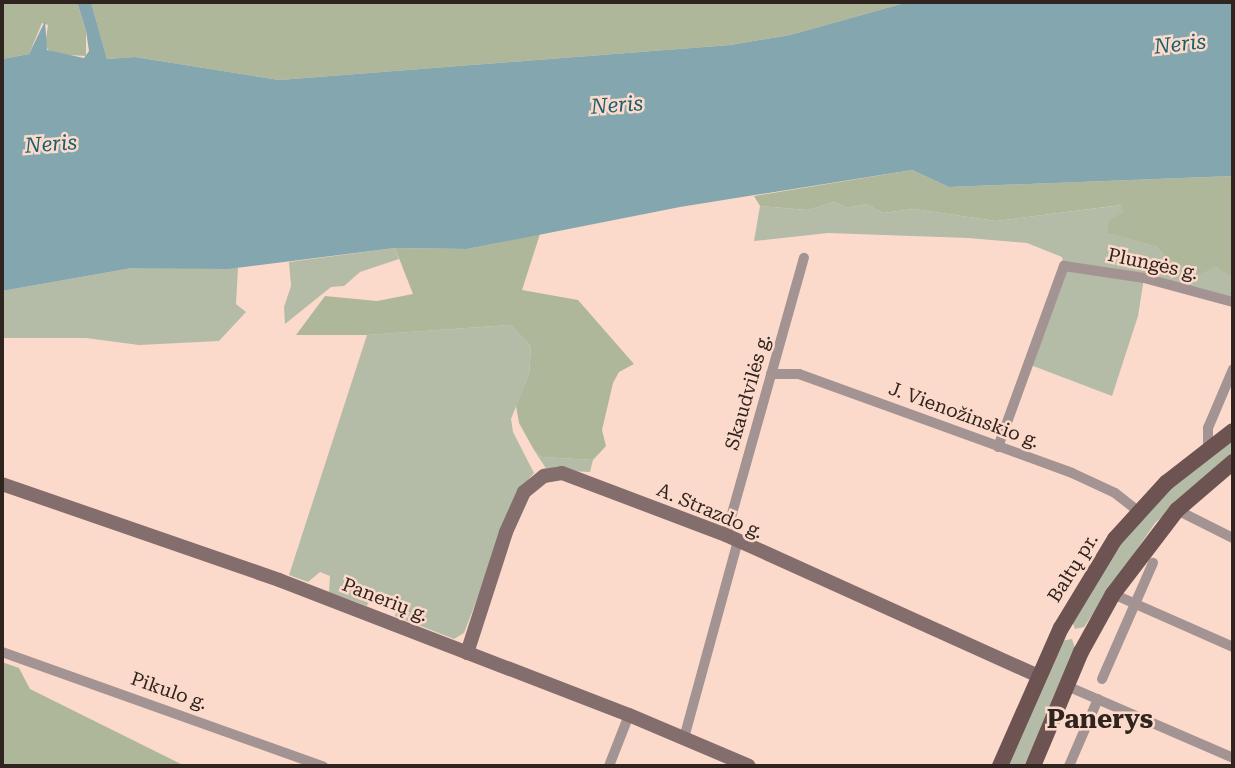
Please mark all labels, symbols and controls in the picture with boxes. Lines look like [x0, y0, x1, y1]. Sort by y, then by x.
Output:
water label: Neris [1153, 29, 1207, 59]
water label: Neris [590, 91, 644, 119]
water label: Neris [24, 130, 78, 158]
street label: Plungės g. [1106, 243, 1200, 285]
street label: Skaudvilės g. [721, 331, 775, 453]
street label: J. Vienožinskio g. [886, 377, 1042, 453]
street label: A. Strazdo g. [654, 478, 766, 544]
street label: Baltų pr. [1043, 529, 1103, 607]
street label: Panerių g. [339, 573, 431, 627]
street label: Pikulo g. [128, 667, 210, 715]
district label: Panerys [1047, 704, 1153, 736]

